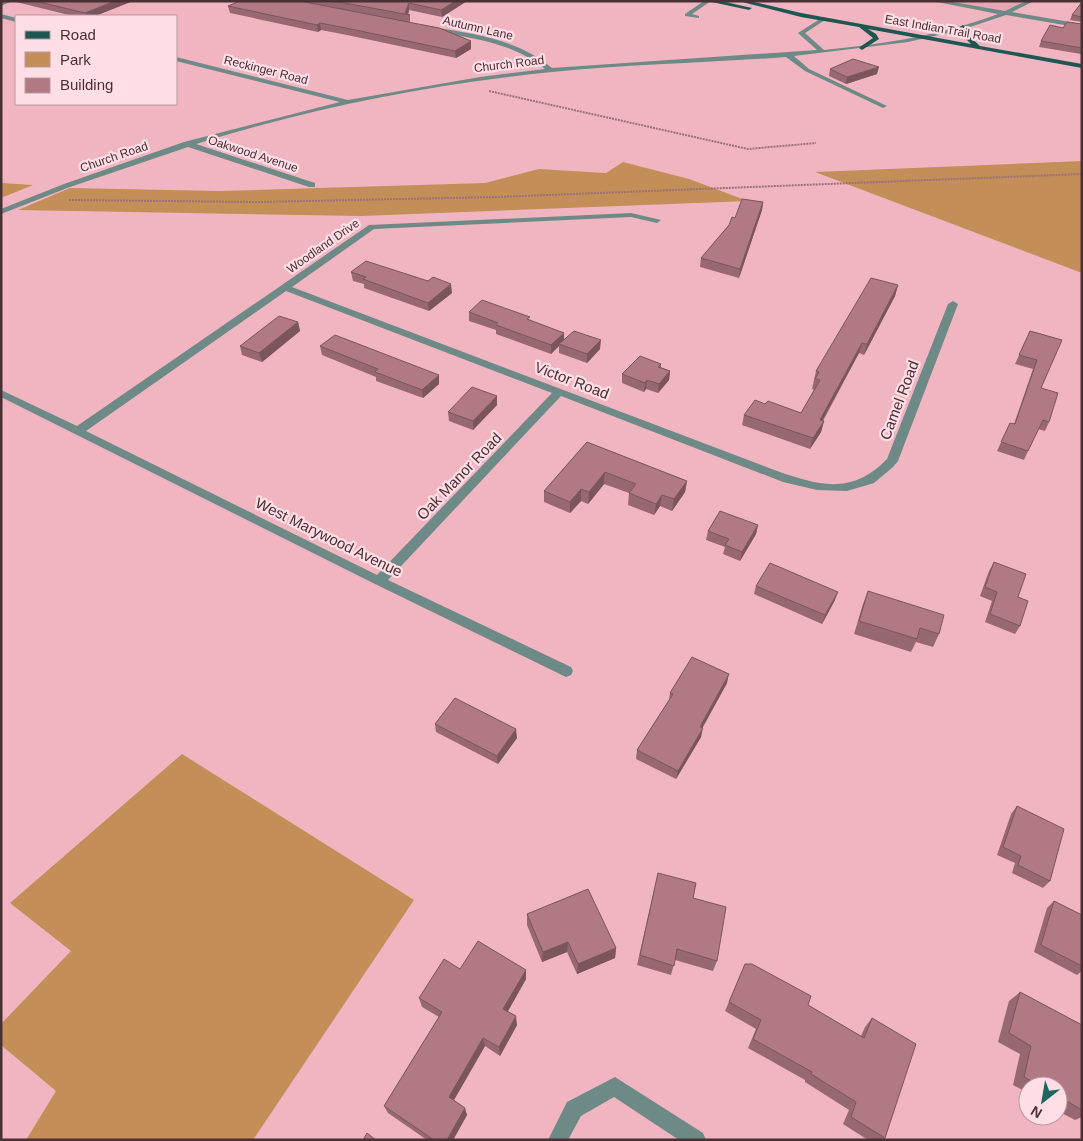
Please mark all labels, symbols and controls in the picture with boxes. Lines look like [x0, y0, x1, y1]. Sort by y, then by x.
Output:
street label: East Indian Trail Road [884, 12, 1002, 46]
street label: Autumn Lane [442, 13, 515, 43]
legend [15, 15, 178, 105]
text: Road [60, 26, 96, 43]
text: Park [60, 51, 91, 68]
street label: Reckinger Road [223, 53, 309, 87]
street label: Church Road [473, 53, 545, 75]
text: Building [60, 76, 113, 93]
street label: Oakwood Avenue [206, 133, 300, 175]
street label: Church Road [78, 139, 150, 175]
street label: Woodland Drive [284, 216, 362, 276]
street label: Victor Road [532, 358, 612, 402]
street label: Camel Road [876, 358, 922, 442]
street label: Oak Manor Road [413, 429, 505, 523]
street label: West Marywood Avenue [253, 494, 405, 580]
north arrow [1018, 1076, 1068, 1126]
text: N [1028, 1103, 1045, 1122]

